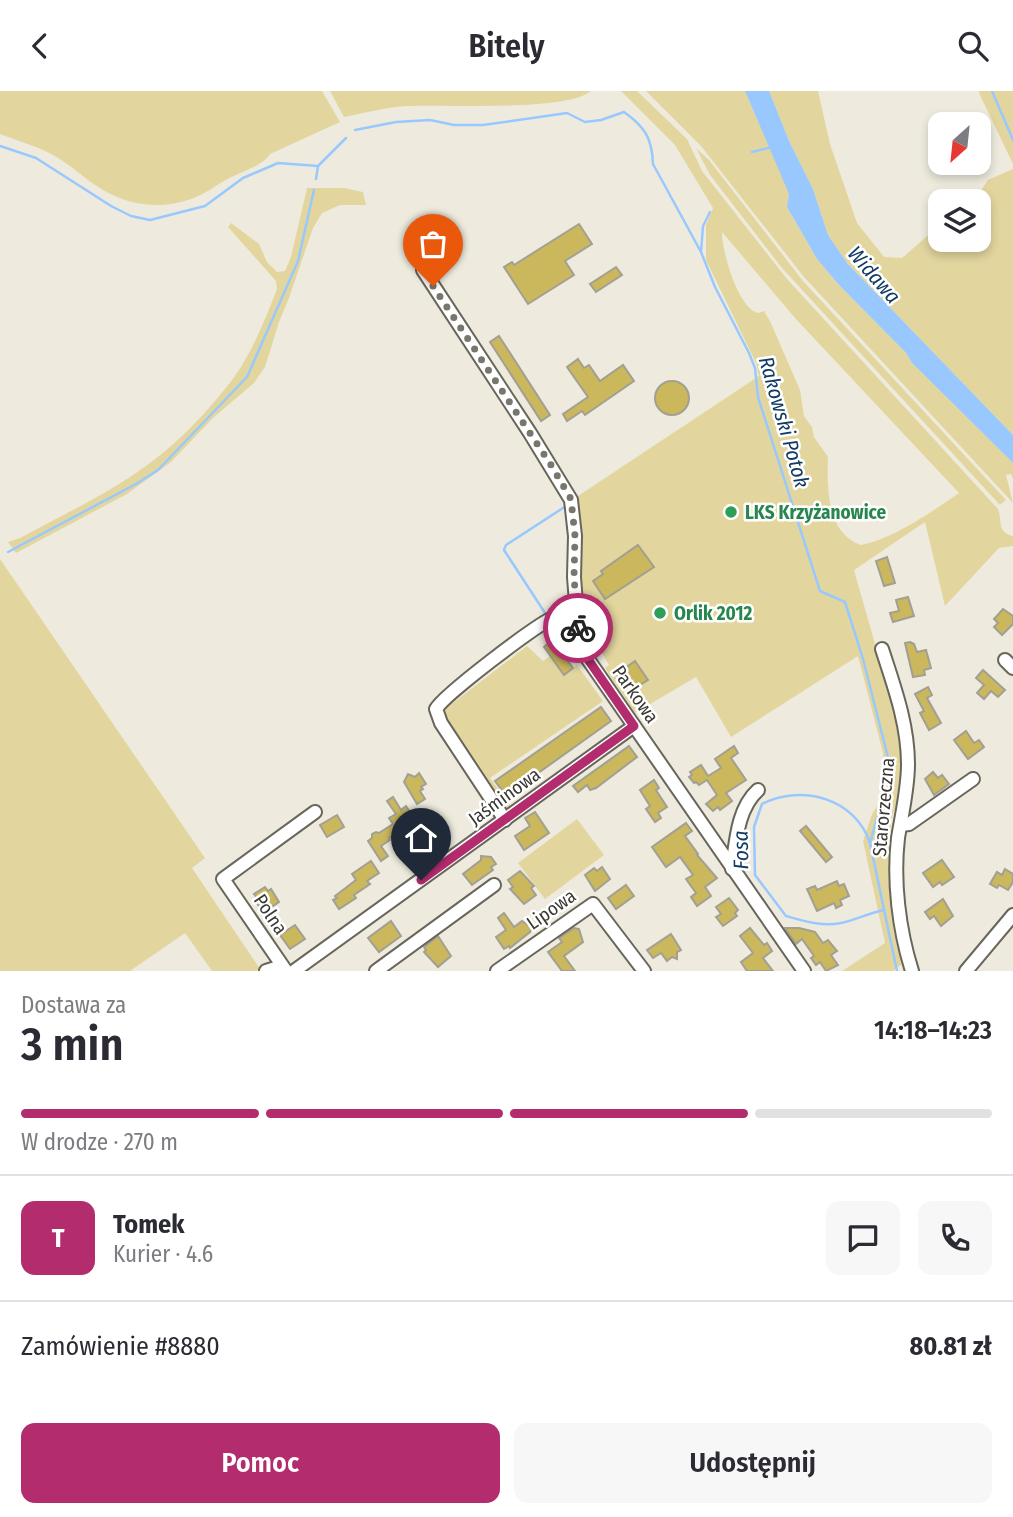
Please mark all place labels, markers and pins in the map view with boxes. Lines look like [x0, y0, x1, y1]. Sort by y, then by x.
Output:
pin [403, 214, 463, 286]
place label: LKS Krzyżanowice [745, 501, 886, 524]
marker: LKS Krzyżanowice [723, 504, 739, 520]
place label: Orlik 2012 [674, 602, 752, 625]
marker: Orlik 2012 [652, 605, 668, 621]
pin [391, 808, 451, 880]

